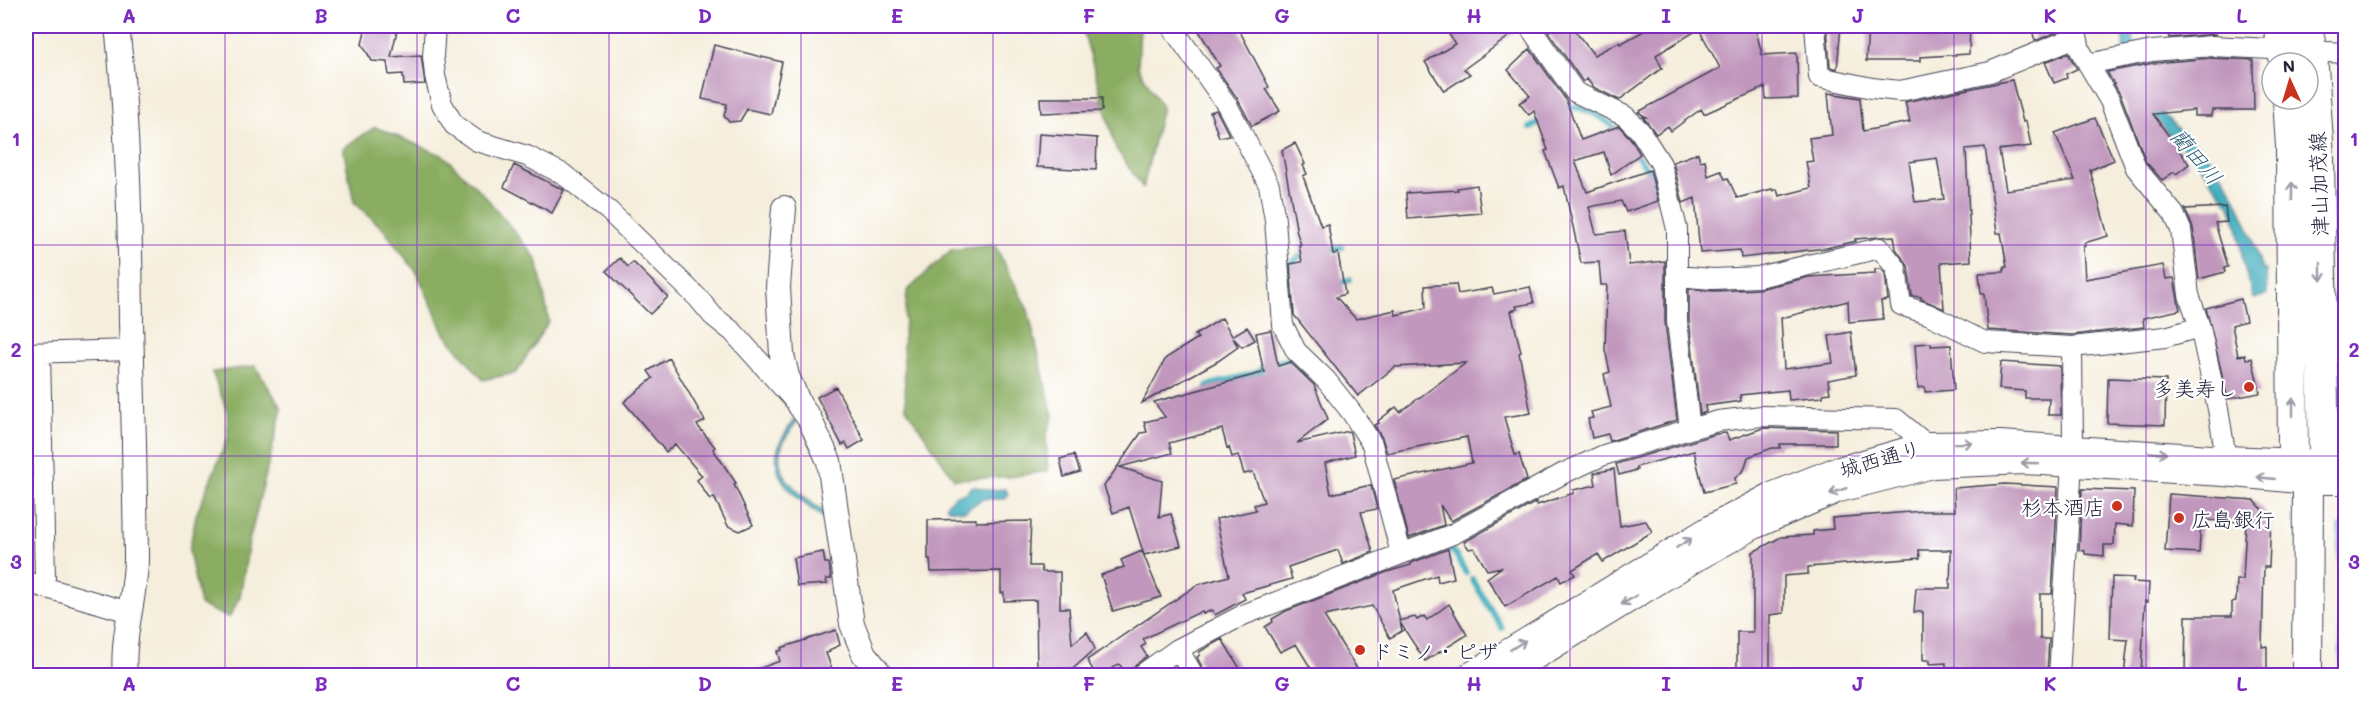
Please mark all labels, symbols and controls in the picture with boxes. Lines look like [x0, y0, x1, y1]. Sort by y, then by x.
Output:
text: A [122, 2, 136, 28]
text: B [314, 2, 328, 28]
text: C [506, 2, 521, 28]
text: D [698, 2, 712, 28]
text: E [891, 2, 903, 28]
text: F [1083, 2, 1096, 28]
text: G [1274, 2, 1290, 28]
text: H [1466, 2, 1482, 28]
text: I [1661, 2, 1671, 28]
text: J [1851, 2, 1865, 28]
text: K [2043, 2, 2057, 28]
text: L [2236, 2, 2248, 28]
north arrow [2260, 51, 2320, 111]
text: N [2282, 55, 2296, 76]
water label: 藺田川 [2165, 121, 2229, 191]
text: 1 [12, 125, 20, 151]
text: 1 [2350, 125, 2358, 151]
street label: 津山加茂線 [2303, 131, 2333, 237]
one-way arrow [2286, 182, 2297, 202]
one-way arrow [2315, 262, 2327, 282]
text: 2 [10, 336, 22, 362]
text: 2 [2348, 336, 2360, 362]
place label: 多美寿し [2153, 374, 2237, 401]
marker: 多美寿し [2242, 380, 2256, 394]
one-way arrow [2287, 398, 2299, 418]
street label: 城西通り [1836, 433, 1924, 483]
one-way arrow [1953, 438, 1973, 449]
one-way arrow [2148, 447, 2167, 458]
one-way arrow [2020, 457, 2040, 468]
one-way arrow [2257, 472, 2277, 483]
one-way arrow [1829, 486, 1848, 497]
place label: 杉本酒店 [2021, 493, 2105, 520]
marker: 杉本酒店 [2110, 499, 2124, 513]
place label: 広島銀行 [2191, 505, 2275, 532]
marker: 広島銀行 [2172, 511, 2186, 525]
one-way arrow [1675, 536, 1692, 548]
text: 3 [10, 548, 22, 574]
text: 3 [2348, 548, 2360, 574]
one-way arrow [1620, 594, 1637, 607]
place label: ドミノ・ピザ [1372, 637, 1498, 664]
one-way arrow [1509, 638, 1526, 650]
marker: ドミノ・ピザ [1353, 643, 1367, 657]
text: A [122, 670, 136, 696]
text: B [314, 670, 328, 696]
text: C [506, 670, 521, 696]
text: D [698, 670, 712, 696]
text: E [891, 670, 903, 696]
text: F [1083, 670, 1096, 696]
text: G [1274, 670, 1290, 696]
text: H [1466, 670, 1482, 696]
text: I [1661, 670, 1671, 696]
text: J [1851, 670, 1865, 696]
text: K [2043, 670, 2057, 696]
text: L [2236, 670, 2248, 696]

